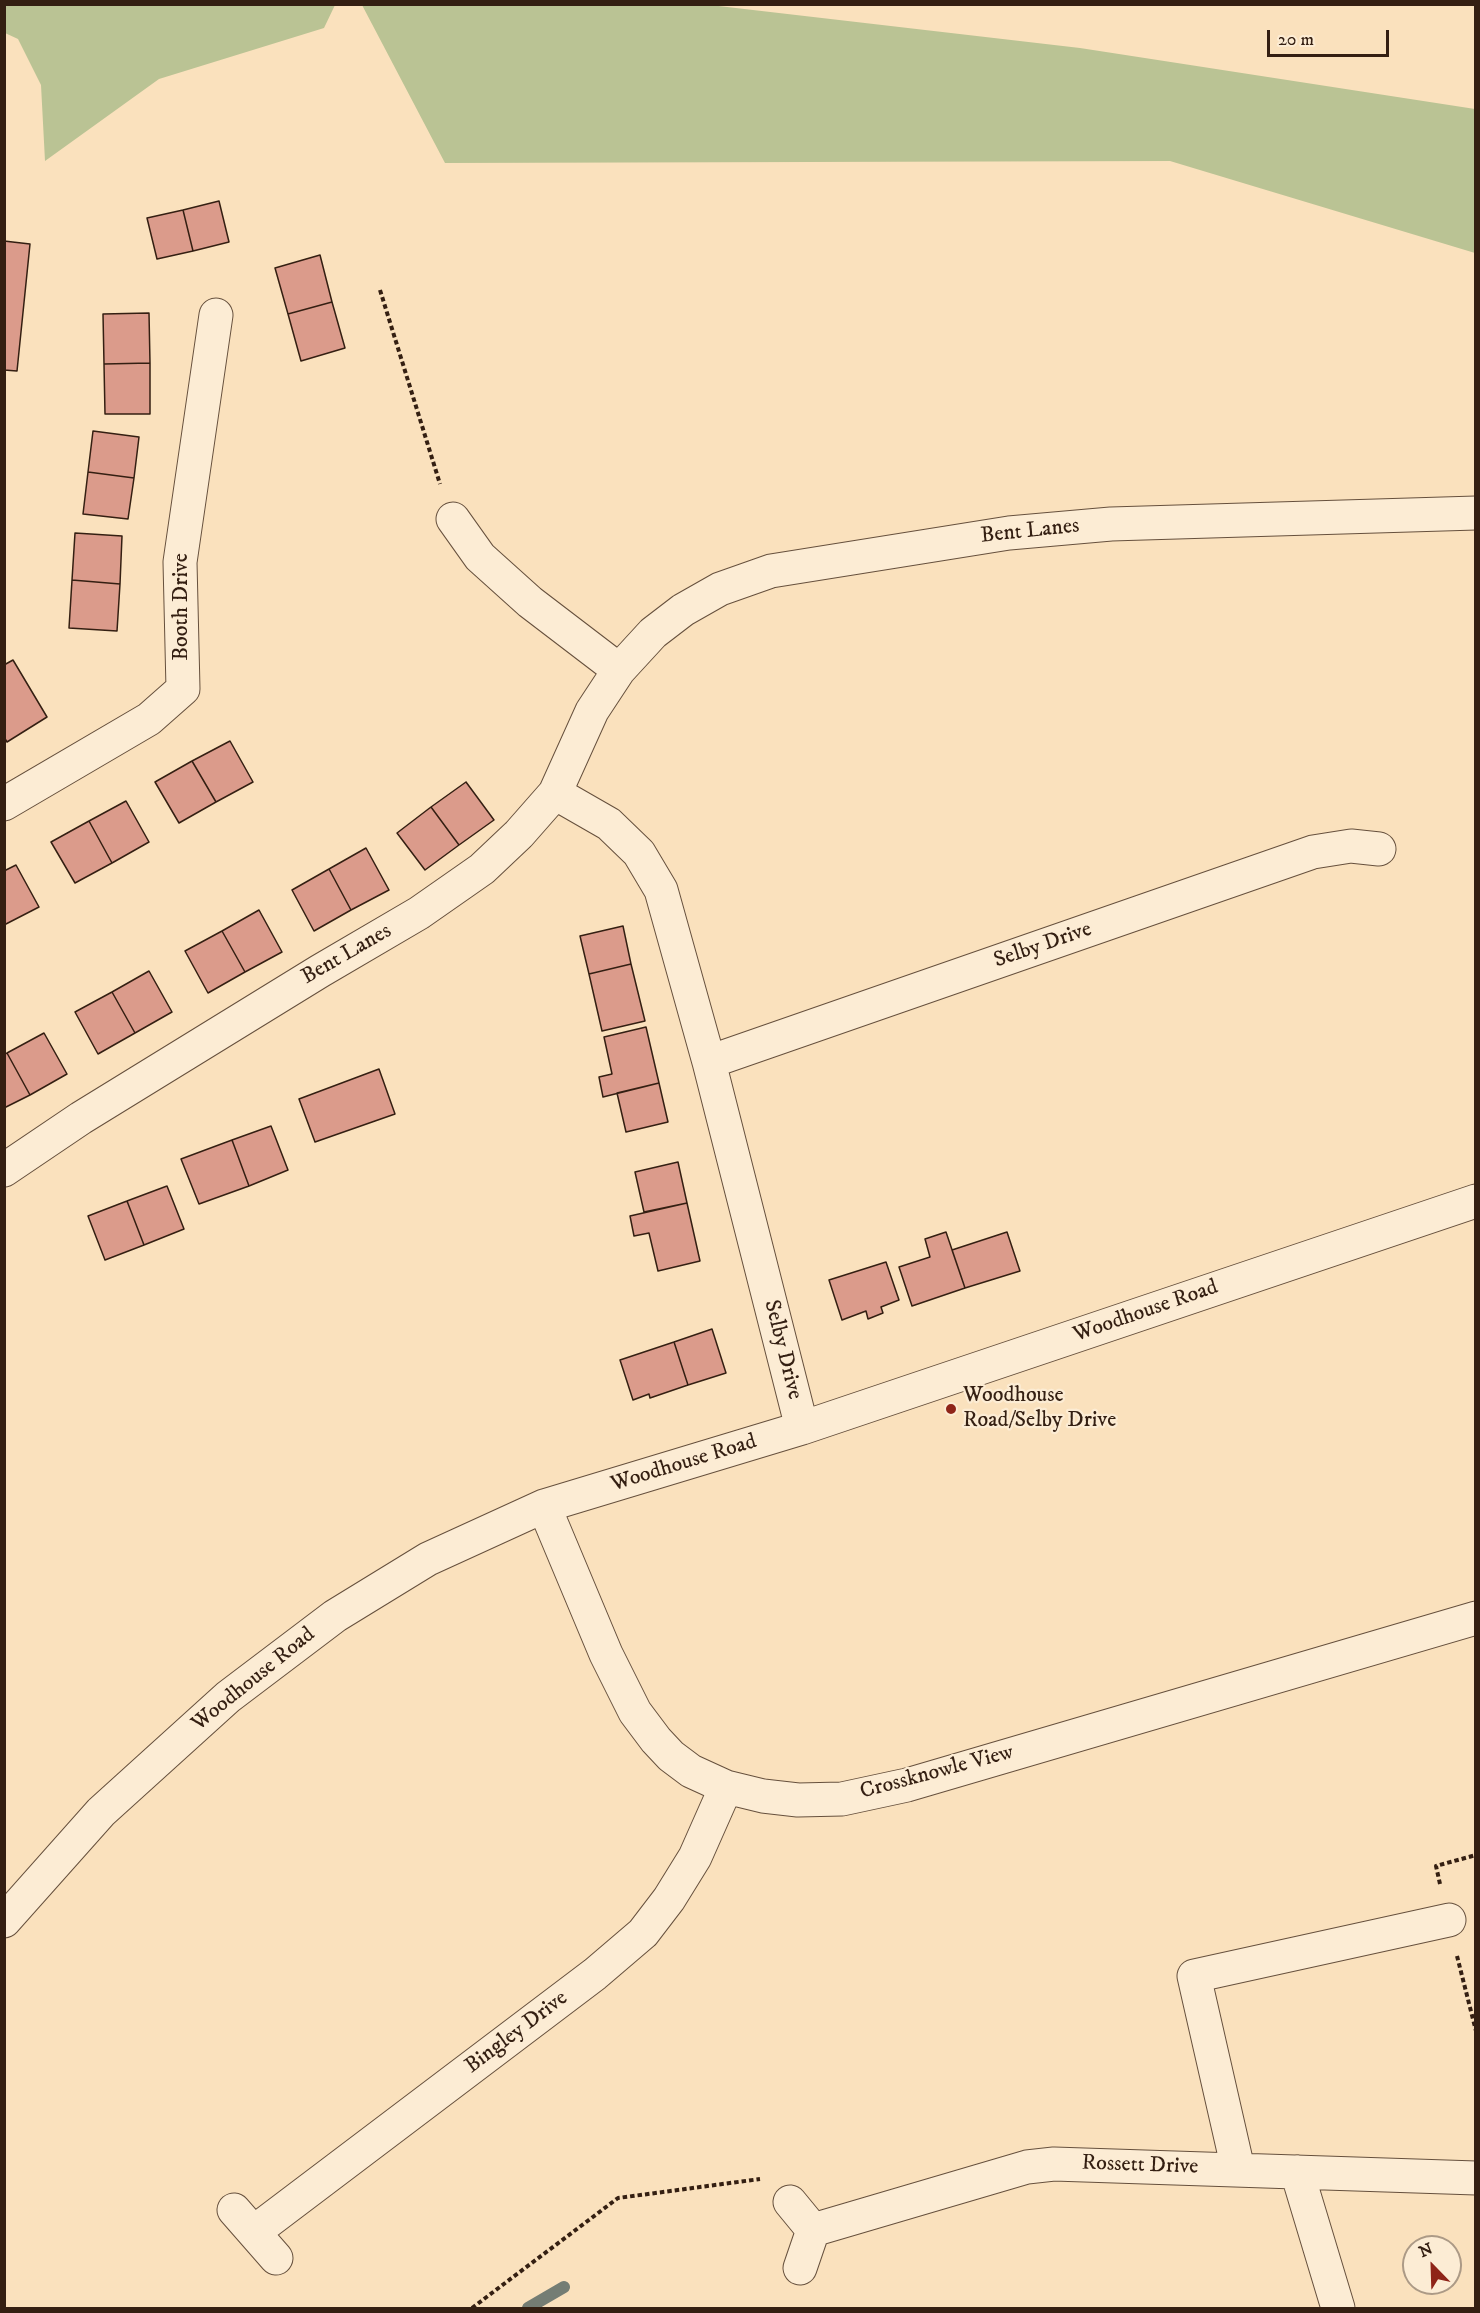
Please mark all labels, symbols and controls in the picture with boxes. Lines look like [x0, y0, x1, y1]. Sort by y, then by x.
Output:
scale bar [1270, 18, 1392, 56]
text: 20 m [1278, 29, 1314, 51]
street label: Bent Lanes [979, 514, 1081, 550]
street label: Booth Drive [169, 553, 195, 661]
street label: Selby Drive [991, 917, 1095, 975]
street label: Bent Lanes [297, 919, 397, 991]
street label: Woodhouse Road [1070, 1275, 1222, 1349]
street label: Selby Drive [757, 1297, 807, 1403]
place label: Woodhouse Road/Selby Drive [963, 1383, 1116, 1434]
marker: Woodhouse Road/Selby Drive [944, 1402, 958, 1416]
street label: Woodhouse Road [608, 1429, 760, 1499]
street label: Woodhouse Road [187, 1622, 321, 1738]
street label: Crossknowle View [857, 1740, 1017, 1806]
street label: Bingley Drive [461, 1986, 573, 2080]
street label: Rossett Drive [1081, 2151, 1199, 2181]
north arrow [1402, 2235, 1462, 2295]
text: N [1416, 2239, 1436, 2262]

